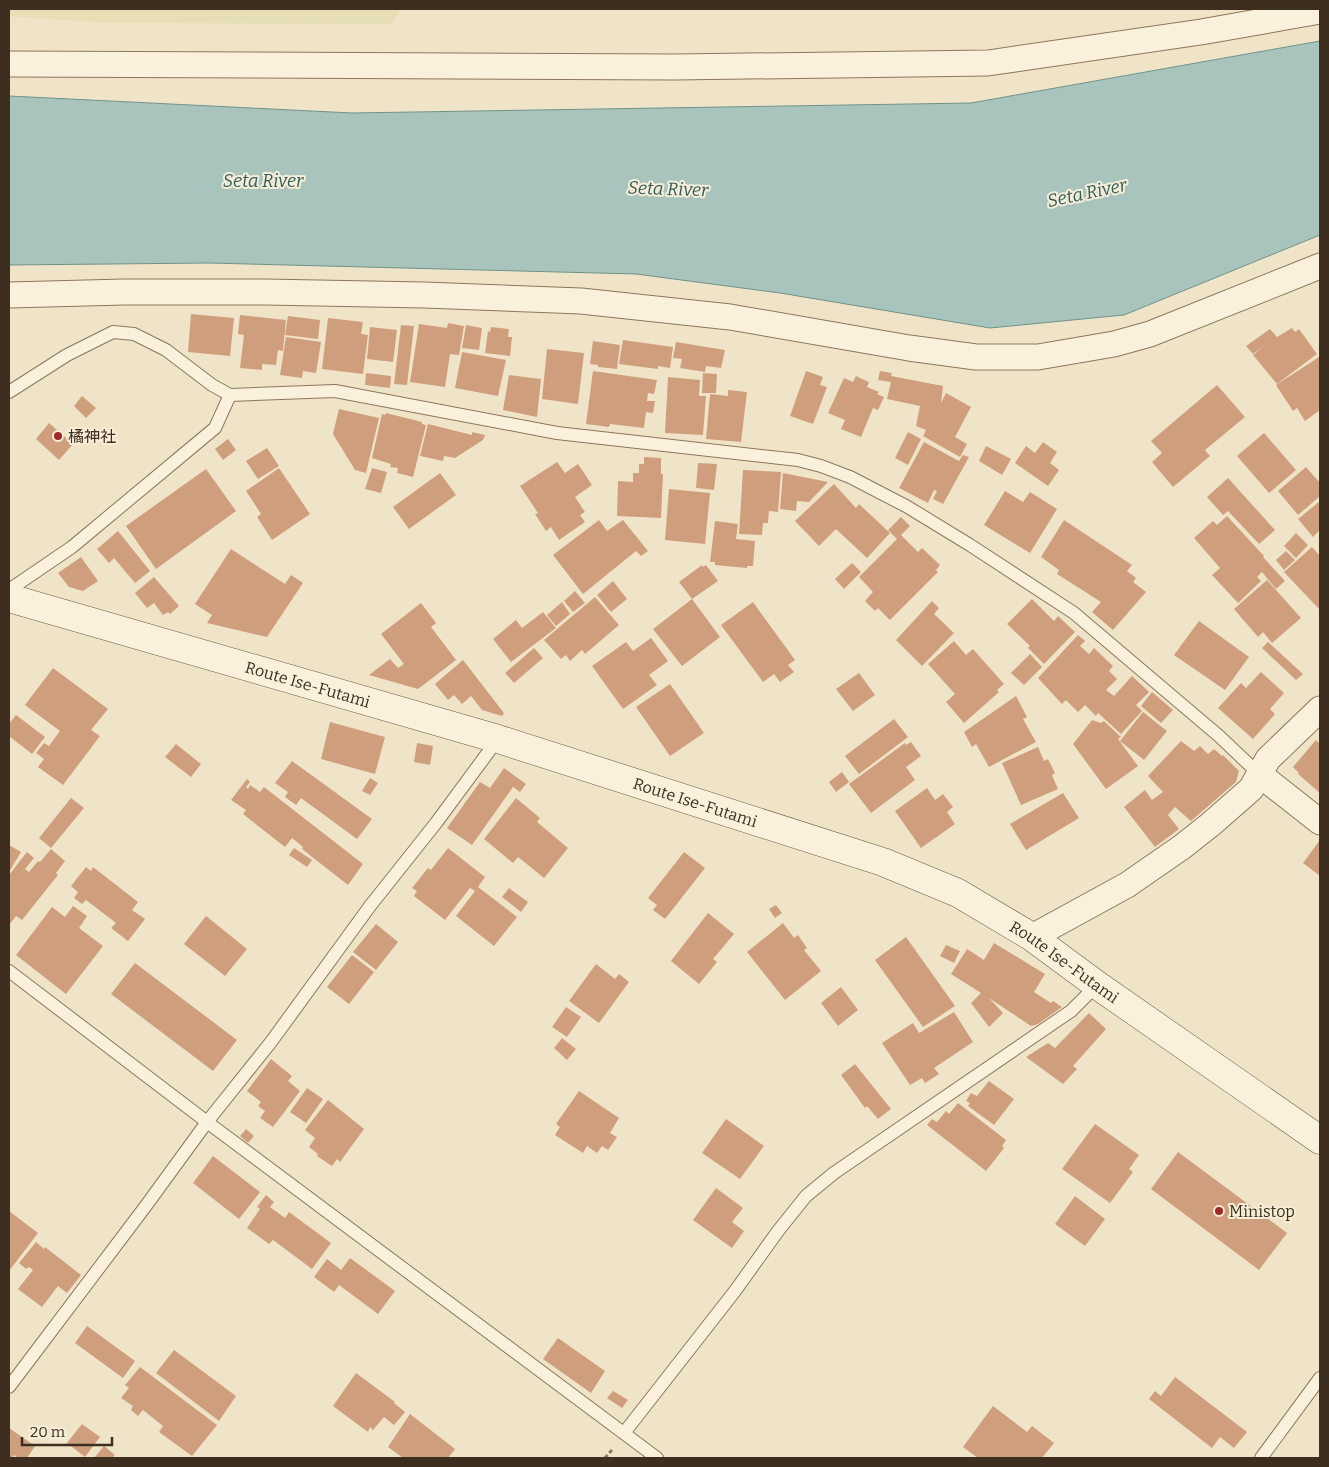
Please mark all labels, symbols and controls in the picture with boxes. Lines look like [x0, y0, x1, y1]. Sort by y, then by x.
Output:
water label: Seta River [223, 170, 304, 192]
water label: Seta River [1045, 174, 1129, 212]
water label: Seta River [627, 177, 709, 201]
place label: 橘神社 [68, 427, 116, 446]
marker: 橘神社 [52, 430, 64, 442]
street label: Route Ise-Futami [243, 658, 373, 712]
street label: Route Ise-Futami [631, 774, 760, 831]
street label: Route Ise-Futami [1006, 917, 1122, 1007]
place label: Ministop [1229, 1202, 1295, 1221]
marker: Ministop [1213, 1205, 1225, 1217]
scale bar [22, 1414, 112, 1446]
text: 20 m [30, 1423, 66, 1441]

